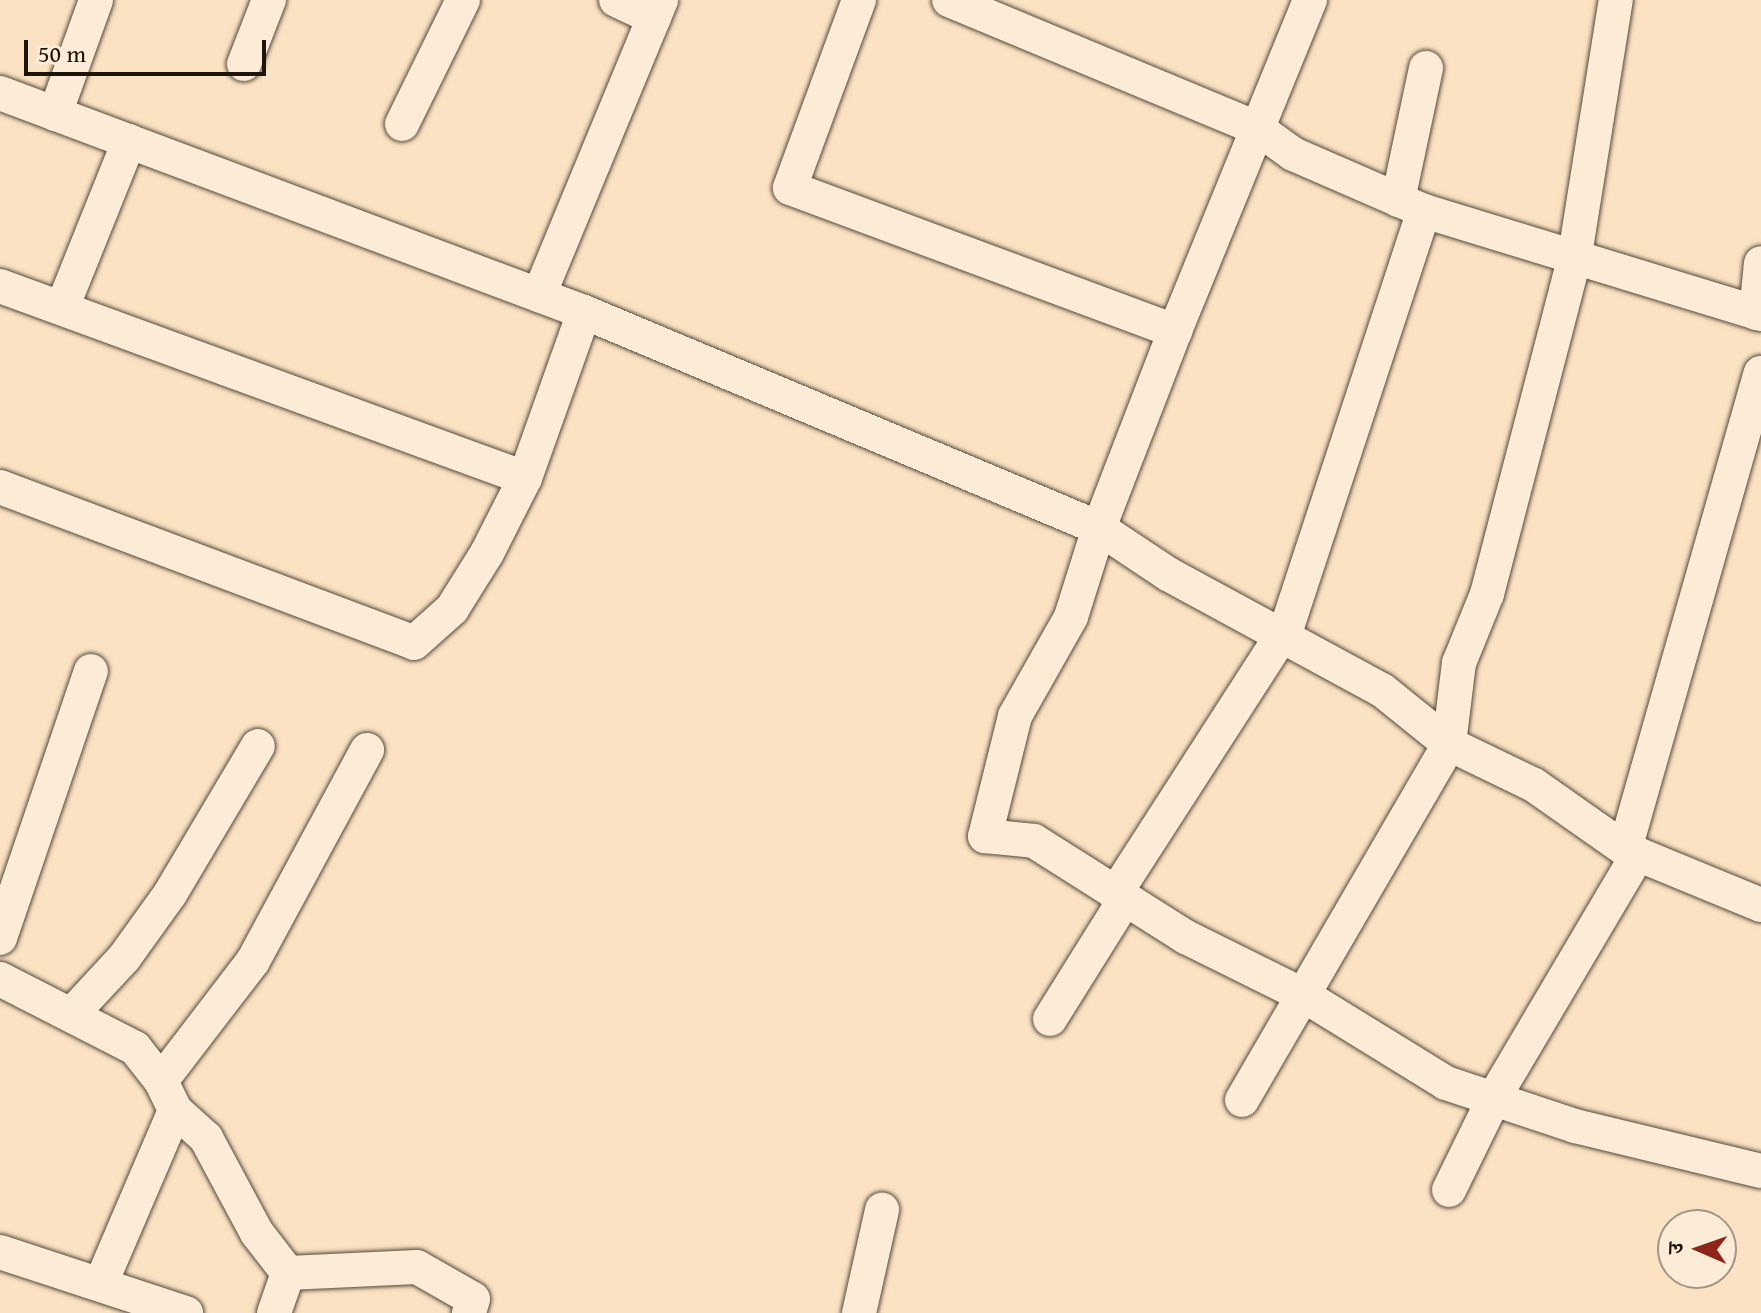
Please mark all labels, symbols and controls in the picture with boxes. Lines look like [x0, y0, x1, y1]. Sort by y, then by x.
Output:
scale bar [28, 24, 270, 74]
text: 50 m [38, 36, 86, 71]
north arrow [1657, 1209, 1737, 1289]
text: उ [1659, 1242, 1691, 1254]

